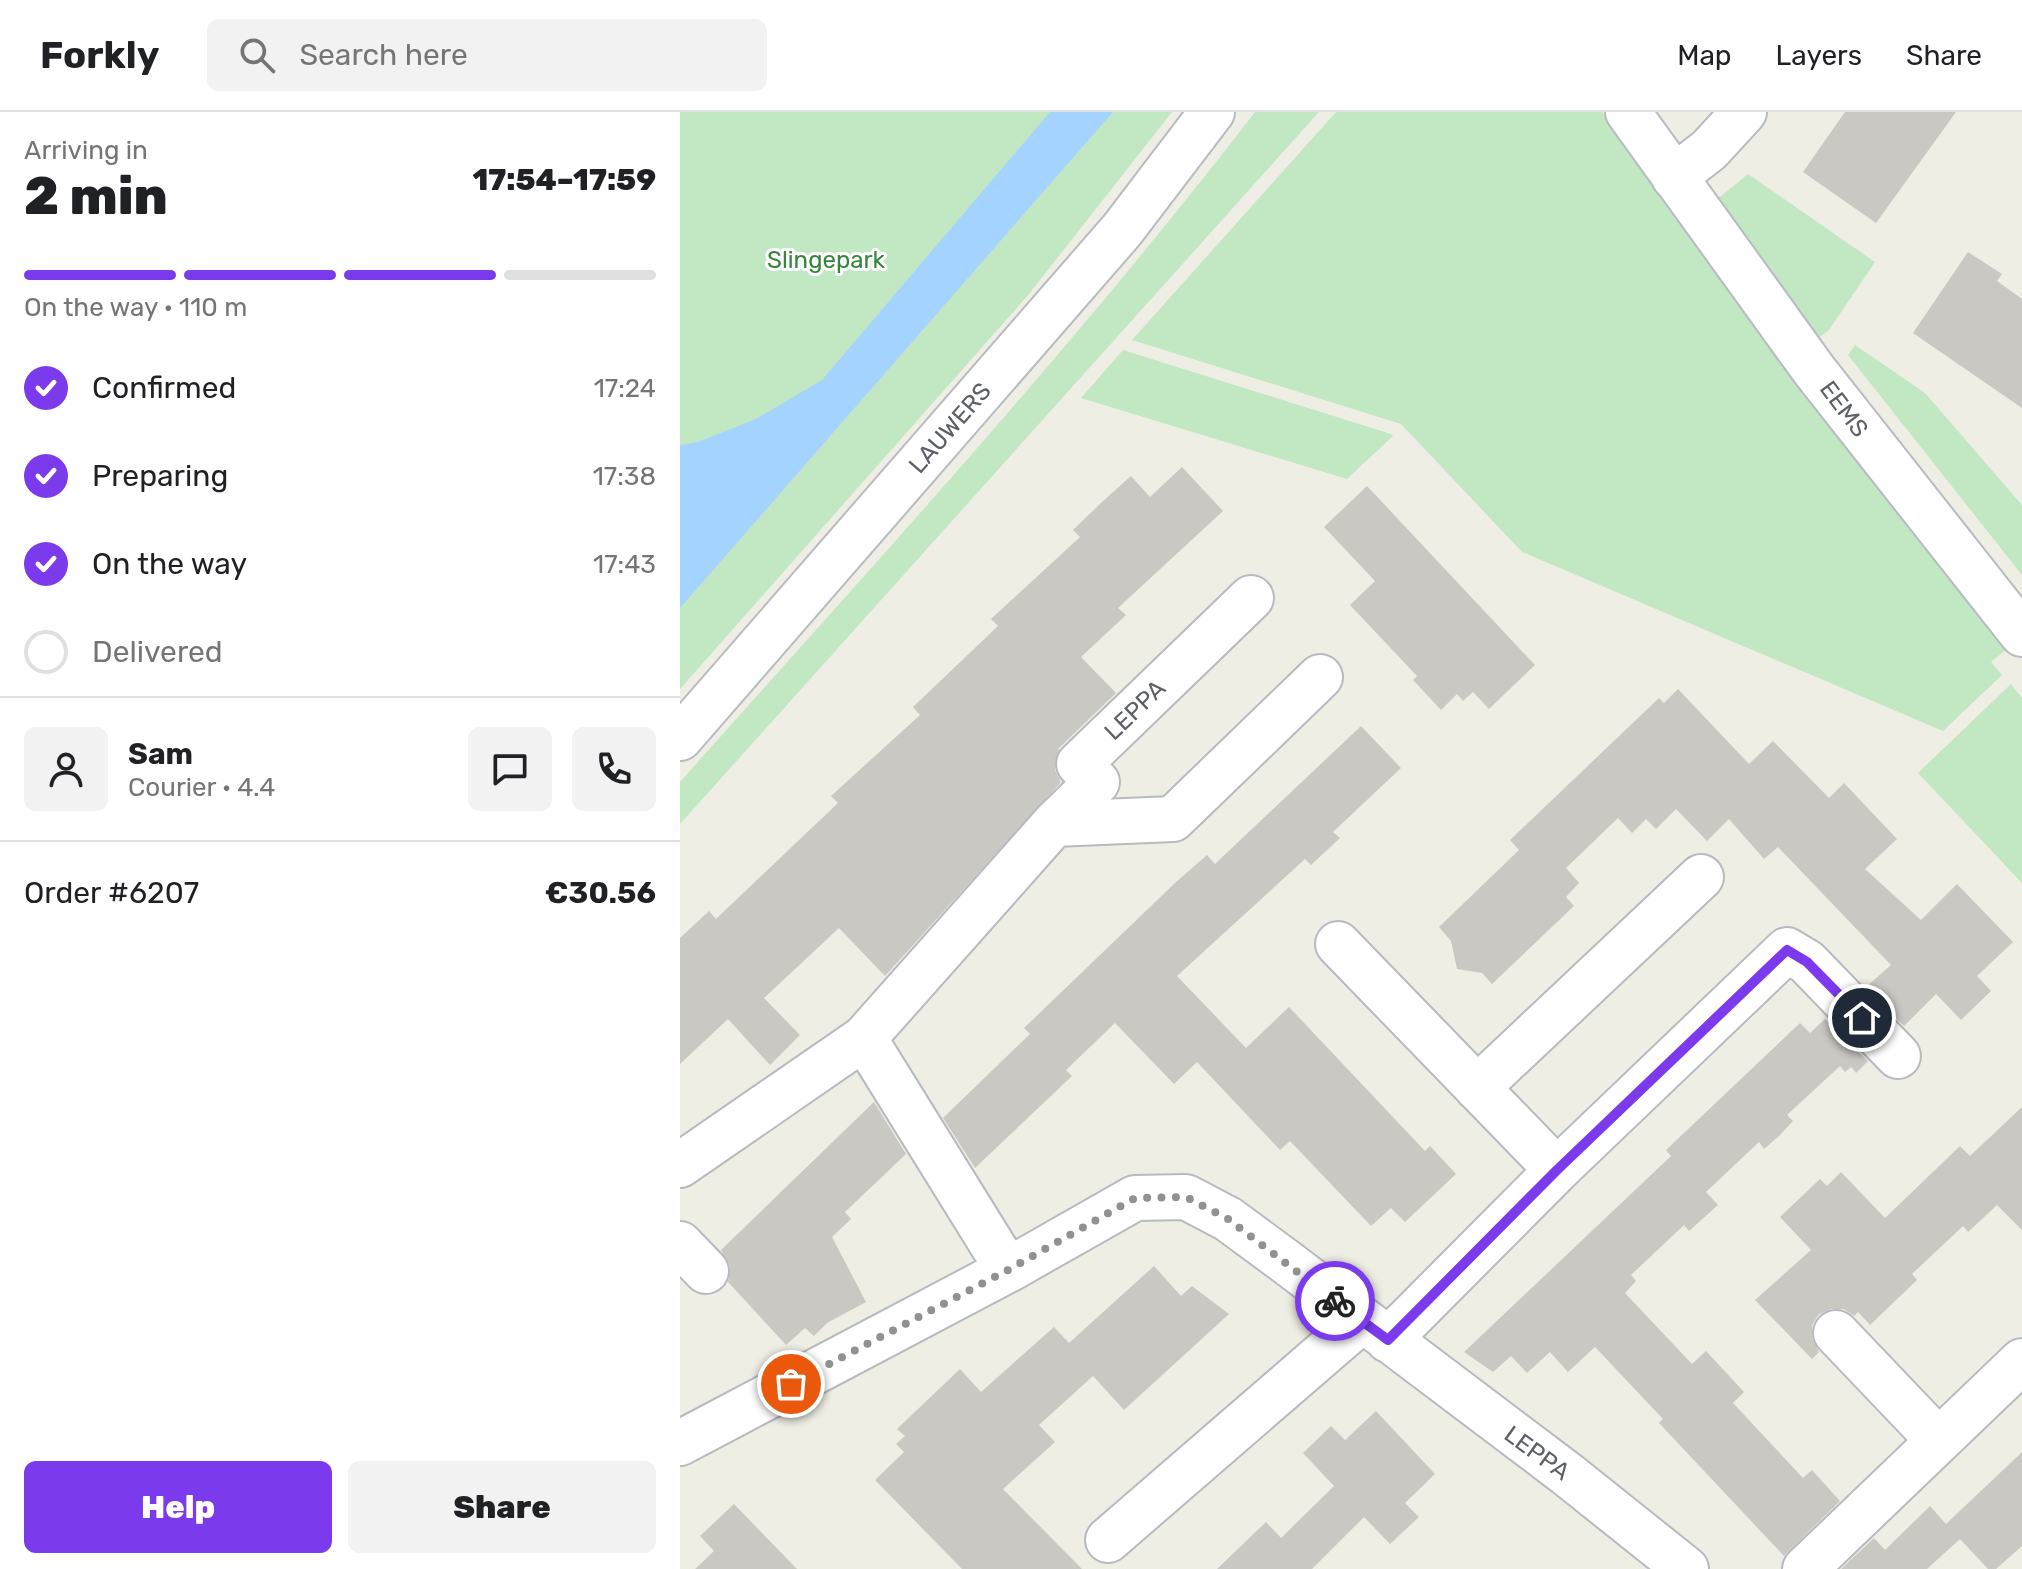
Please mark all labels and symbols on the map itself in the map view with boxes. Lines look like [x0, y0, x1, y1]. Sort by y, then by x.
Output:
park label: Slingepark [767, 246, 886, 274]
street label: EEMS [1814, 375, 1874, 443]
street label: LAUWERS [903, 377, 997, 479]
street label: LEPPA [1099, 674, 1171, 746]
pin [1828, 984, 1896, 1052]
courier [1295, 1261, 1375, 1341]
pin [757, 1350, 825, 1418]
street label: LEPPA [1499, 1420, 1575, 1486]

